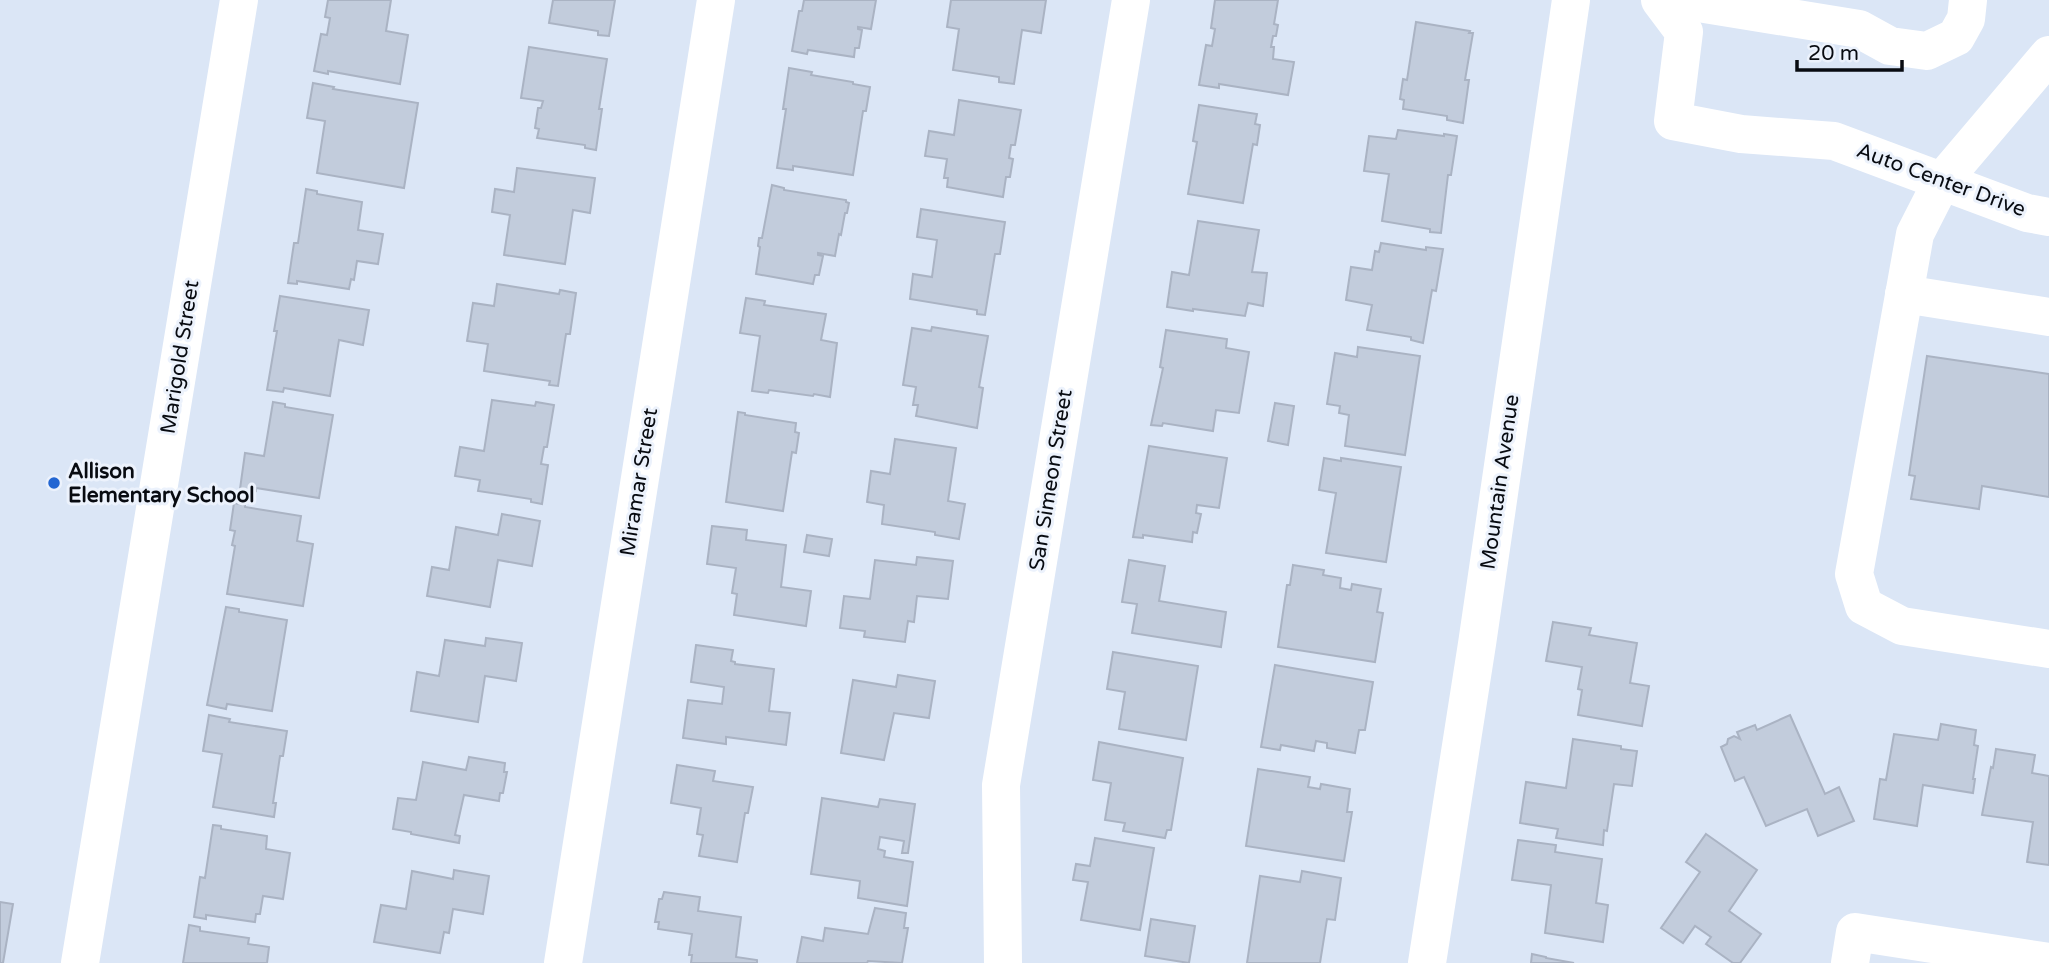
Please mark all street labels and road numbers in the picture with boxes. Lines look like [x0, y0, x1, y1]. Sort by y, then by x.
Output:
street label: Auto Center Drive [1853, 138, 2029, 222]
street label: Marigold Street [156, 278, 204, 436]
street label: San Simeon Street [1024, 388, 1078, 572]
street label: Mountain Avenue [1475, 393, 1525, 571]
street label: Miramar Street [615, 406, 663, 558]

